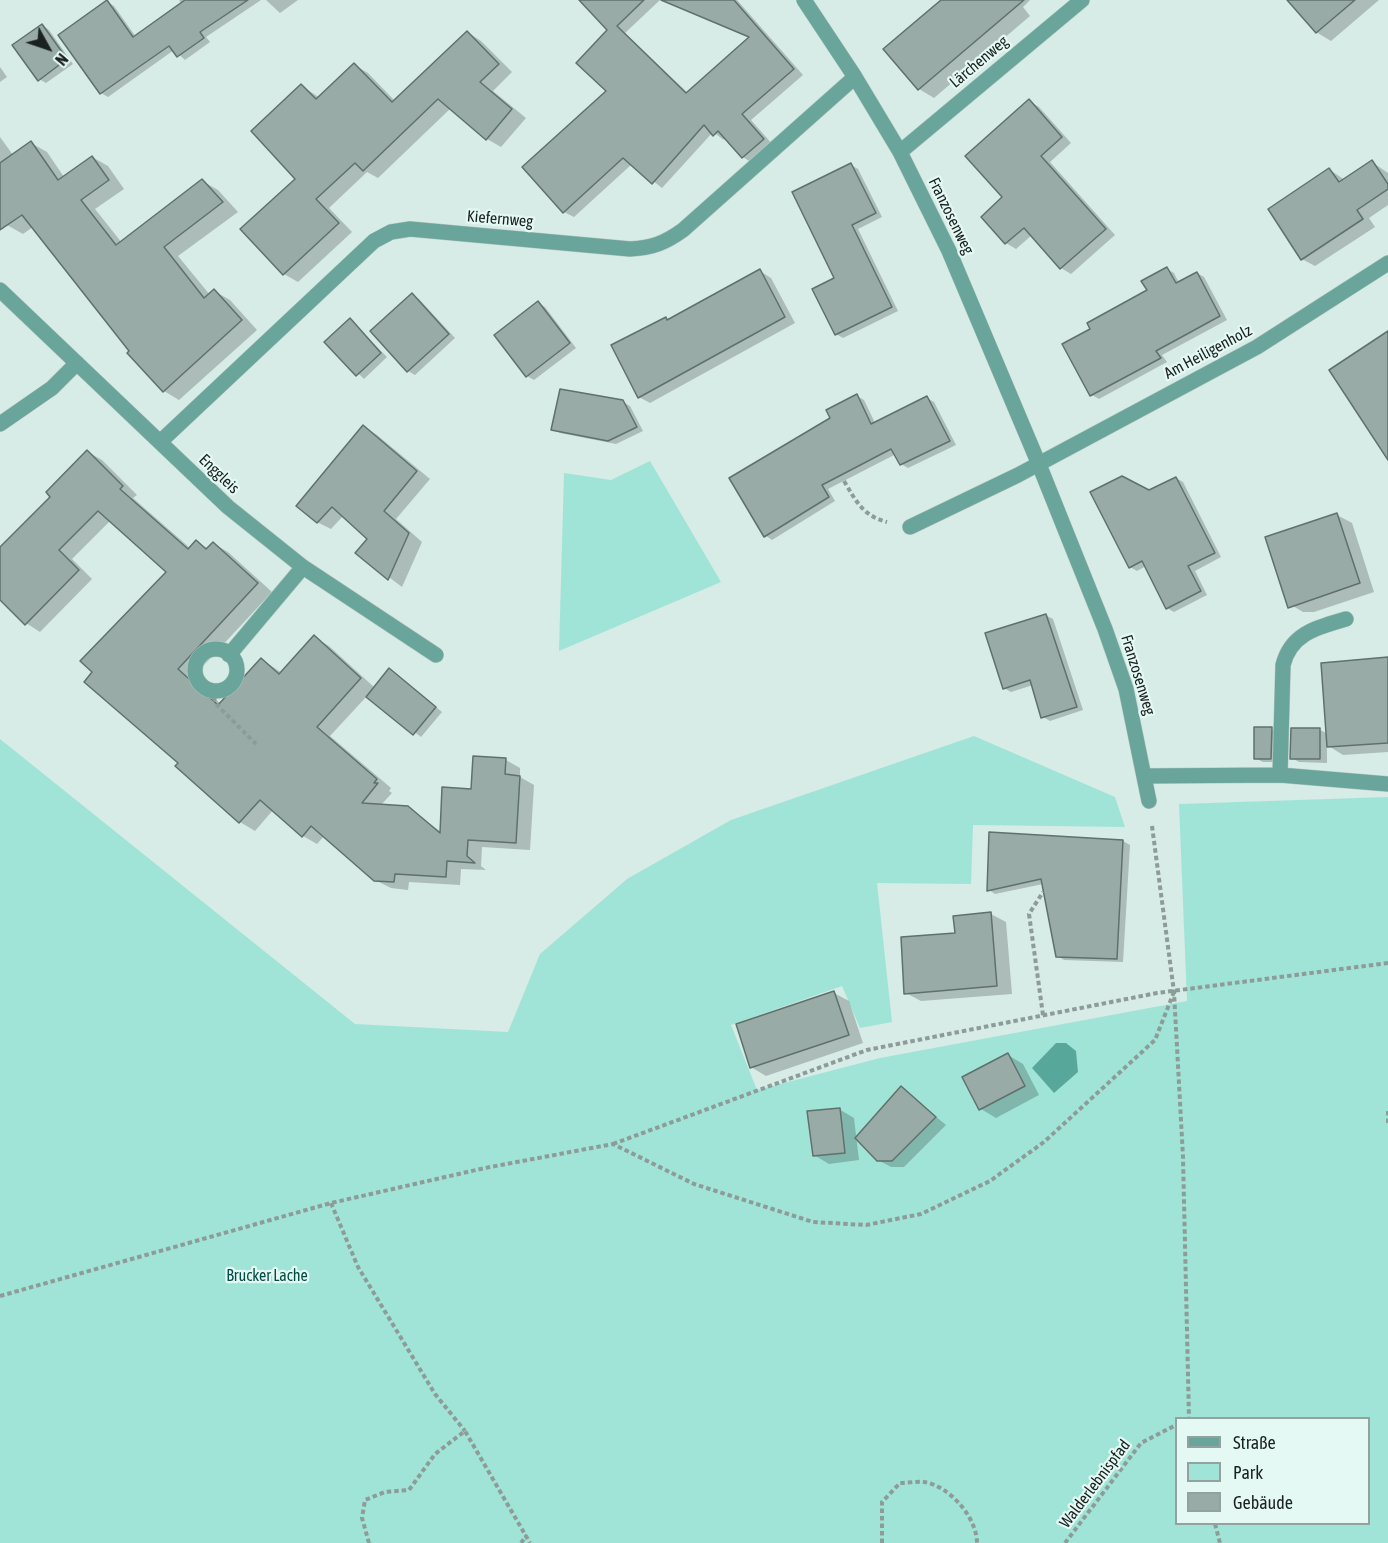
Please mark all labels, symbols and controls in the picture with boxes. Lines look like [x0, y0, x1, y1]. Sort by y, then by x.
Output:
north arrow [18, 18, 78, 78]
street label: Lärchenweg [946, 32, 1012, 92]
text: N [52, 50, 72, 69]
street label: Franzosenweg [924, 174, 978, 258]
street label: Kiefernweg [466, 207, 534, 231]
street label: Am Heiligenholz [1161, 321, 1255, 383]
street label: Enggleis [195, 450, 243, 498]
street label: Franzosenweg [1117, 632, 1159, 718]
park label: Brucker Lache [226, 1266, 308, 1286]
legend [1175, 1417, 1370, 1525]
text: Straße [1233, 1432, 1276, 1453]
street label: Walderlebnispfad [1056, 1436, 1134, 1532]
text: Park [1233, 1462, 1263, 1483]
text: Gebäude [1233, 1492, 1293, 1513]

